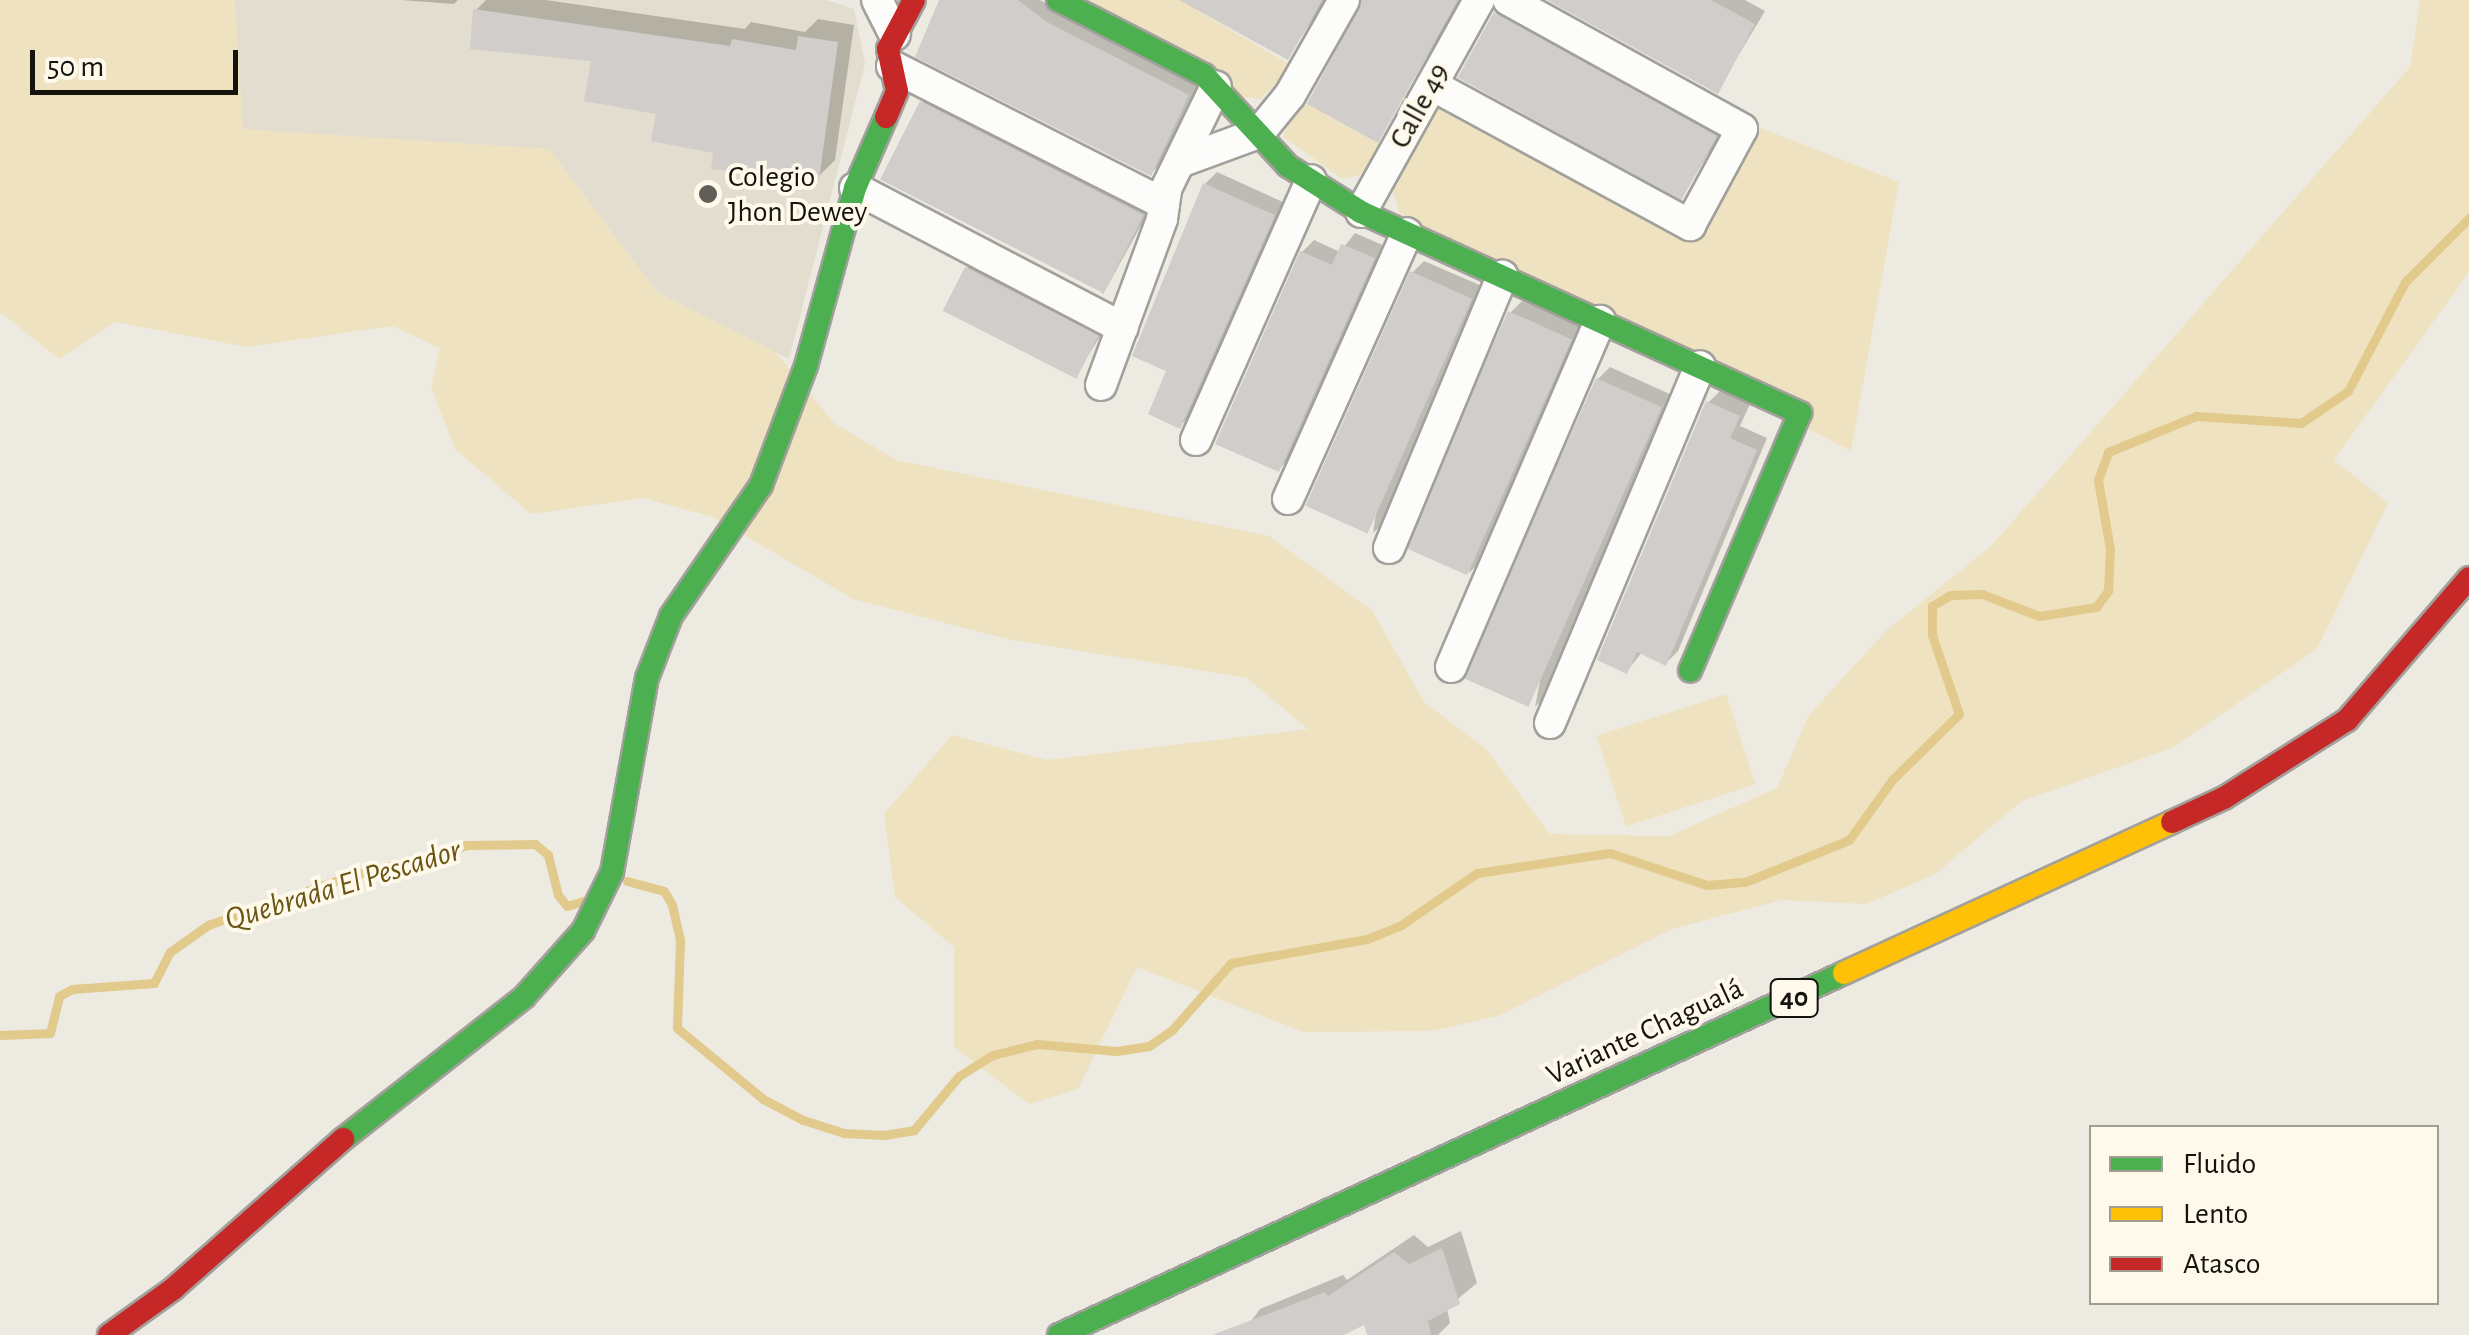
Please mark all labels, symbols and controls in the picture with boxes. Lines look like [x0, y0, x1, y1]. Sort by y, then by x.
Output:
scale bar [35, 30, 242, 92]
text: 50 m [47, 52, 104, 82]
street label: Calle 49 [1382, 57, 1458, 155]
place label: Colegio Jhon Dewey [728, 159, 867, 230]
marker: Colegio Jhon Dewey [697, 183, 719, 205]
water label: Quebrada El Pescador [220, 831, 466, 939]
street label: Variante Chagualá [1541, 971, 1749, 1093]
road number: 40 [1769, 975, 1819, 1021]
legend [2089, 1125, 2439, 1305]
text: Fluido [2183, 1149, 2256, 1179]
text: Lento [2183, 1199, 2248, 1229]
text: Atasco [2183, 1249, 2261, 1279]

